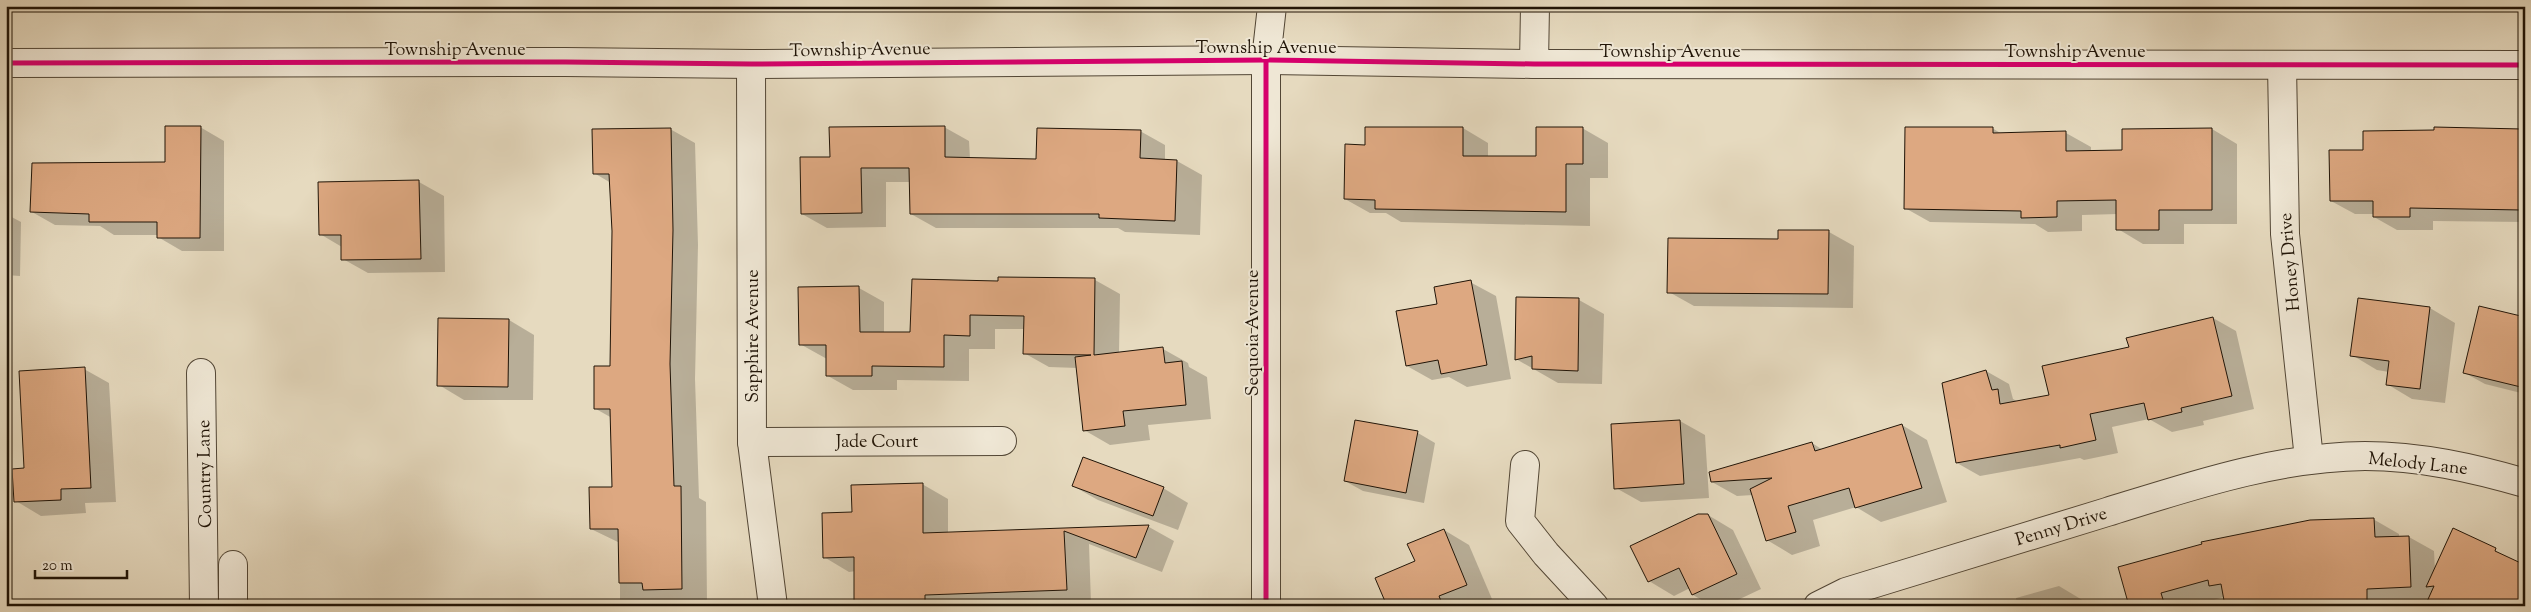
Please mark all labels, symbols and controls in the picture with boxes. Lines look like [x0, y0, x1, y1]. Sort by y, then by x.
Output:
street label: Township Avenue [1195, 36, 1337, 62]
street label: Township Avenue [789, 37, 931, 65]
street label: Township Avenue [384, 38, 526, 64]
street label: Township Avenue [1599, 40, 1741, 66]
street label: Township Avenue [2004, 40, 2146, 66]
street label: Honey Drive [2274, 211, 2308, 312]
street label: Sapphire Avenue [741, 269, 767, 403]
street label: Sequoia Avenue [1241, 270, 1267, 396]
street label: Country Lane [192, 420, 220, 528]
street label: Jade Court [835, 430, 918, 456]
street label: Melody Lane [2367, 447, 2469, 483]
street label: Penny Drive [2013, 502, 2111, 554]
scale bar [35, 547, 128, 579]
text: 20 m [42, 556, 73, 577]

